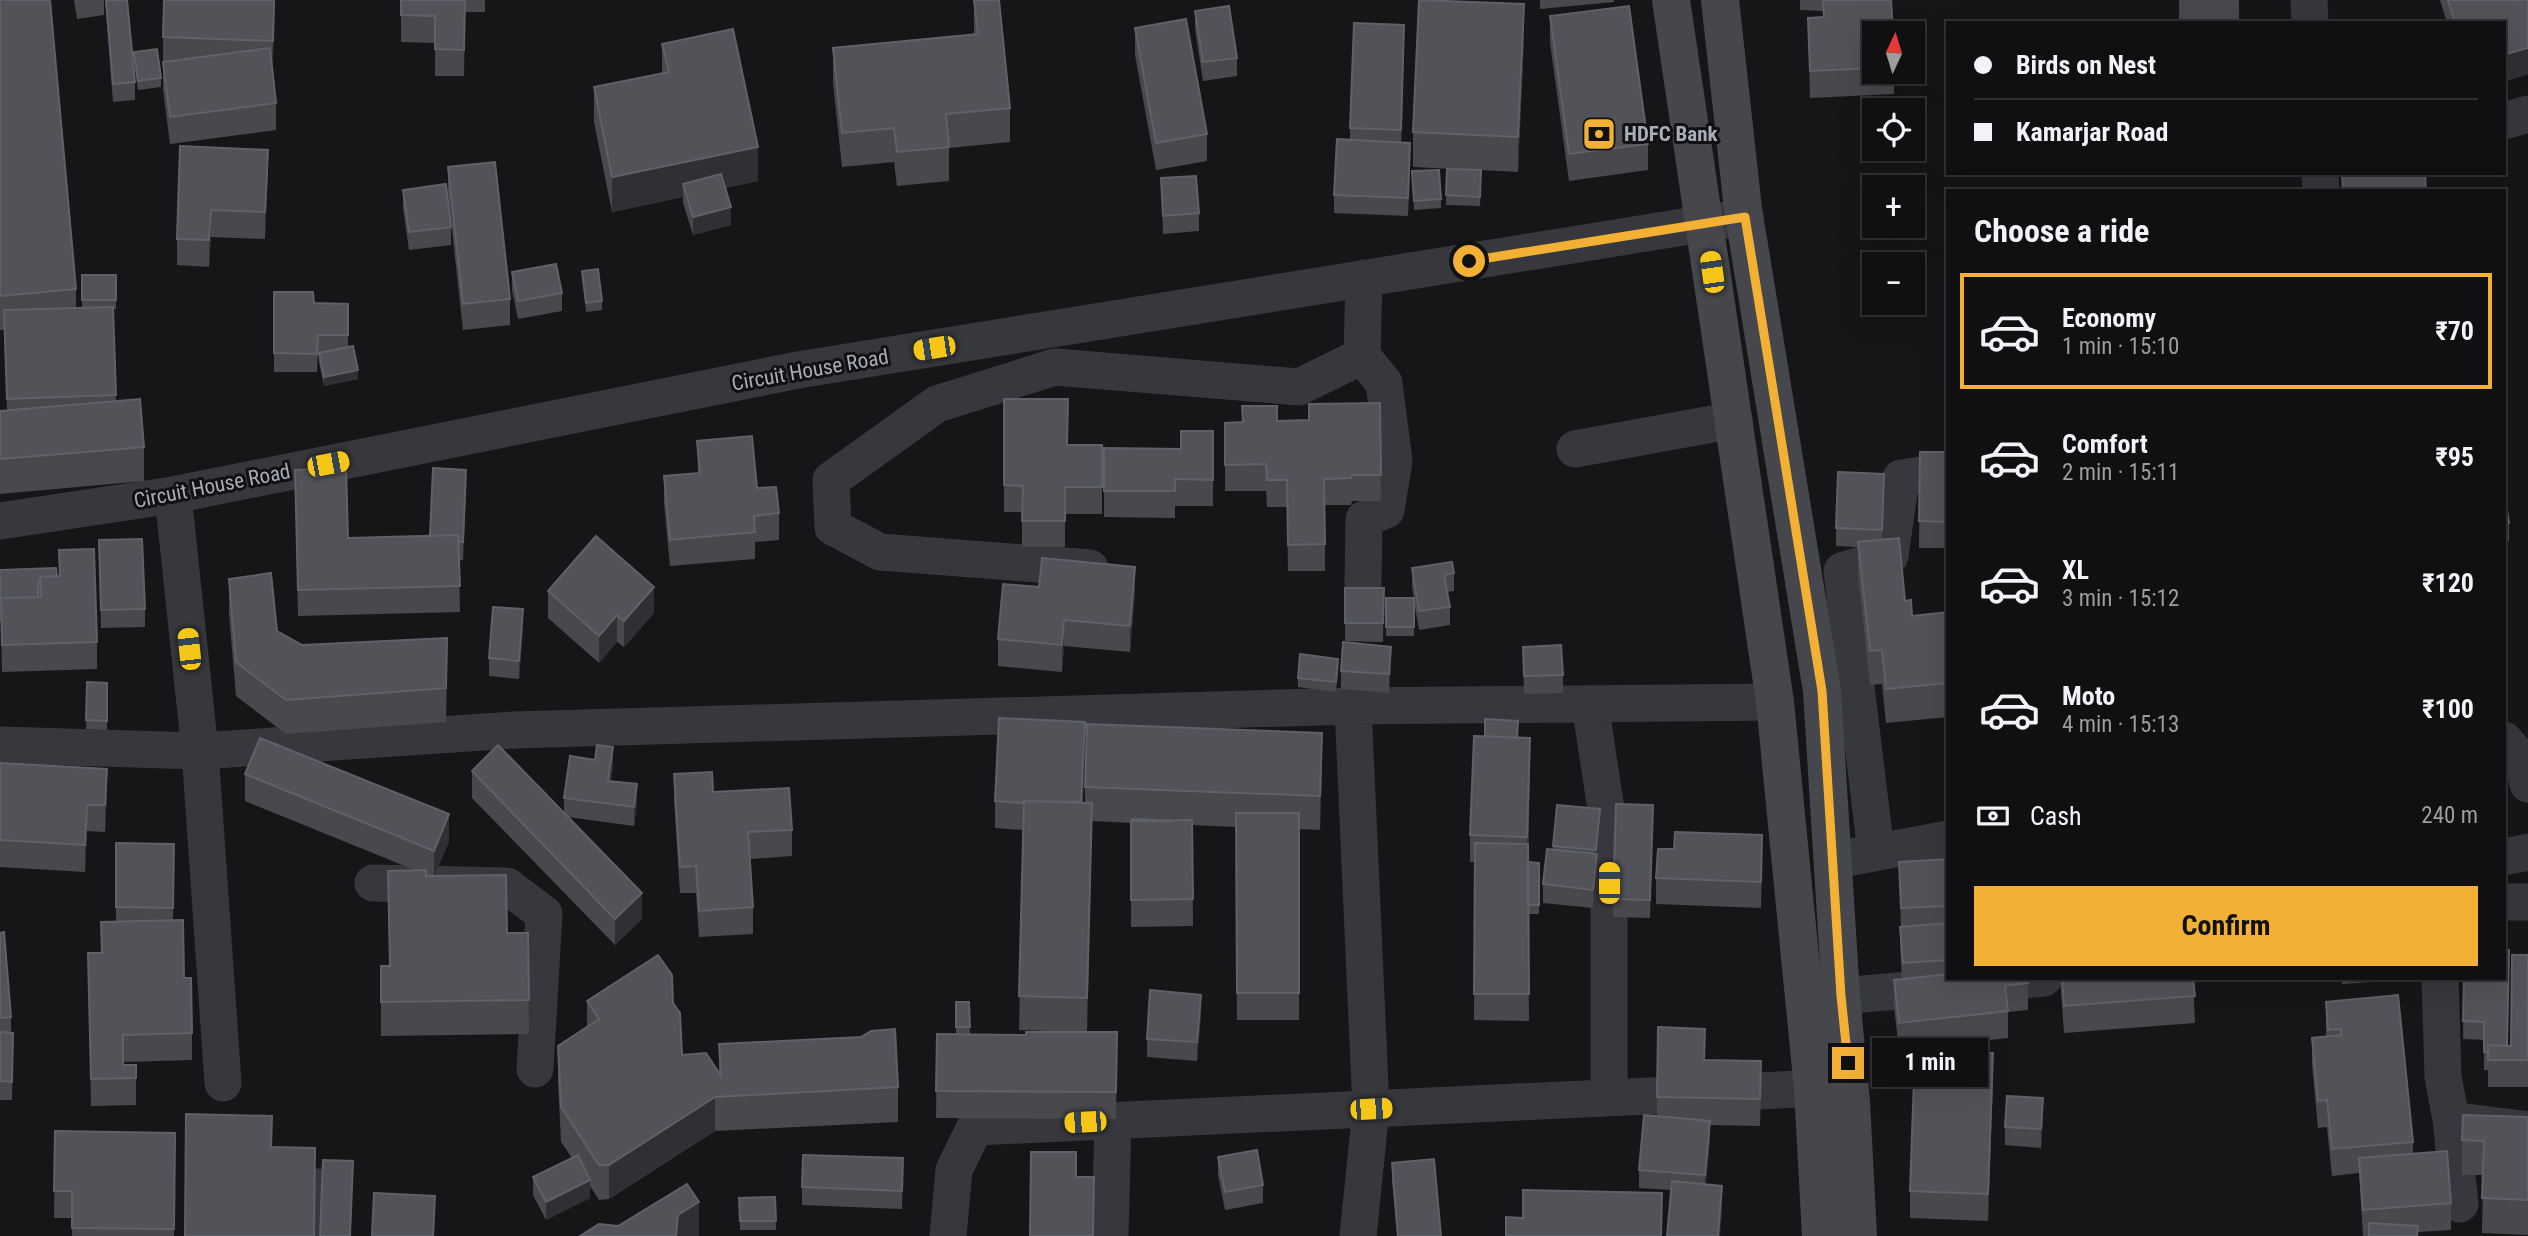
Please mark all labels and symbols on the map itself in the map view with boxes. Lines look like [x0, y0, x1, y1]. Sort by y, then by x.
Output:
north arrow [1862, 21, 1925, 84]
bank icon: HDFC Bank [1580, 115, 1618, 153]
place label: HDFC Bank [1624, 122, 1719, 146]
route start [1453, 245, 1485, 277]
car [1699, 250, 1726, 294]
car [912, 334, 957, 362]
street label: Circuit House Road [730, 344, 890, 396]
car [306, 450, 351, 478]
street label: Circuit House Road [132, 459, 292, 513]
car [177, 627, 202, 671]
car [1599, 862, 1620, 904]
callout: 1 min [1872, 1038, 1988, 1088]
route end [1832, 1047, 1864, 1079]
car [1350, 1097, 1393, 1121]
car [1064, 1110, 1107, 1134]

